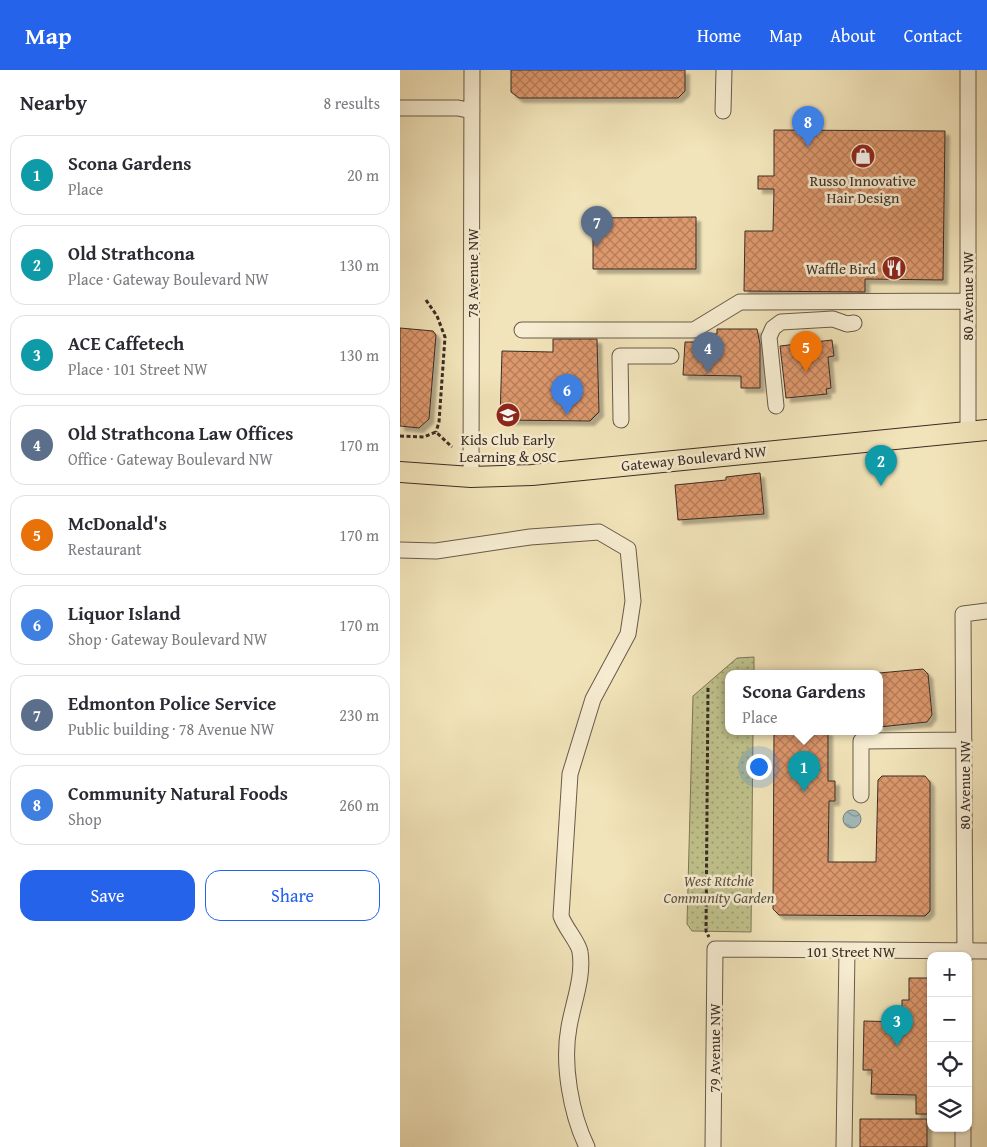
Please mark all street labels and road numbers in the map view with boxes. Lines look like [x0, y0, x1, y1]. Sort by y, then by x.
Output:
street label: 78 Avenue NW [462, 228, 483, 318]
street label: 80 Avenue NW [957, 251, 978, 341]
street label: Gateway Boulevard NW [620, 440, 768, 476]
street label: 80 Avenue NW [954, 740, 975, 830]
street label: 101 Street NW [807, 941, 896, 962]
street label: 79 Avenue NW [704, 1003, 725, 1093]

